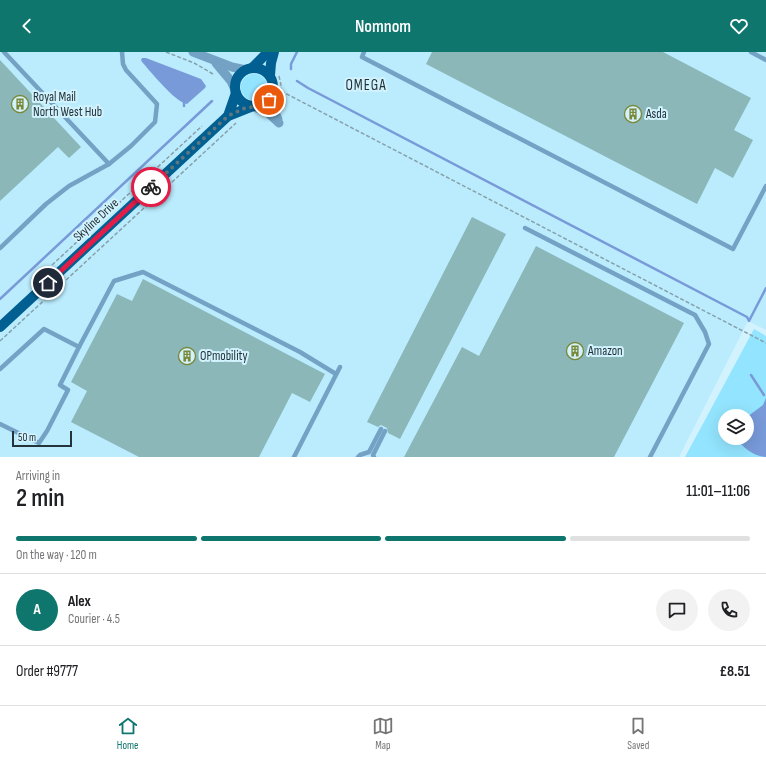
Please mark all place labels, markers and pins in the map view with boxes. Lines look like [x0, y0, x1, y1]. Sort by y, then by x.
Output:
pin [252, 83, 286, 117]
place label: Royal Mail North West Hub [33, 89, 102, 120]
building icon: Royal Mail North West Hub [10, 94, 30, 114]
building icon: Asda [623, 104, 643, 124]
place label: Asda [645, 106, 667, 122]
pin [31, 266, 65, 300]
building icon: Amazon [565, 341, 585, 361]
place label: Amazon [587, 343, 623, 359]
building icon: OPmobility [177, 346, 197, 366]
place label: OPmobility [200, 348, 248, 364]

